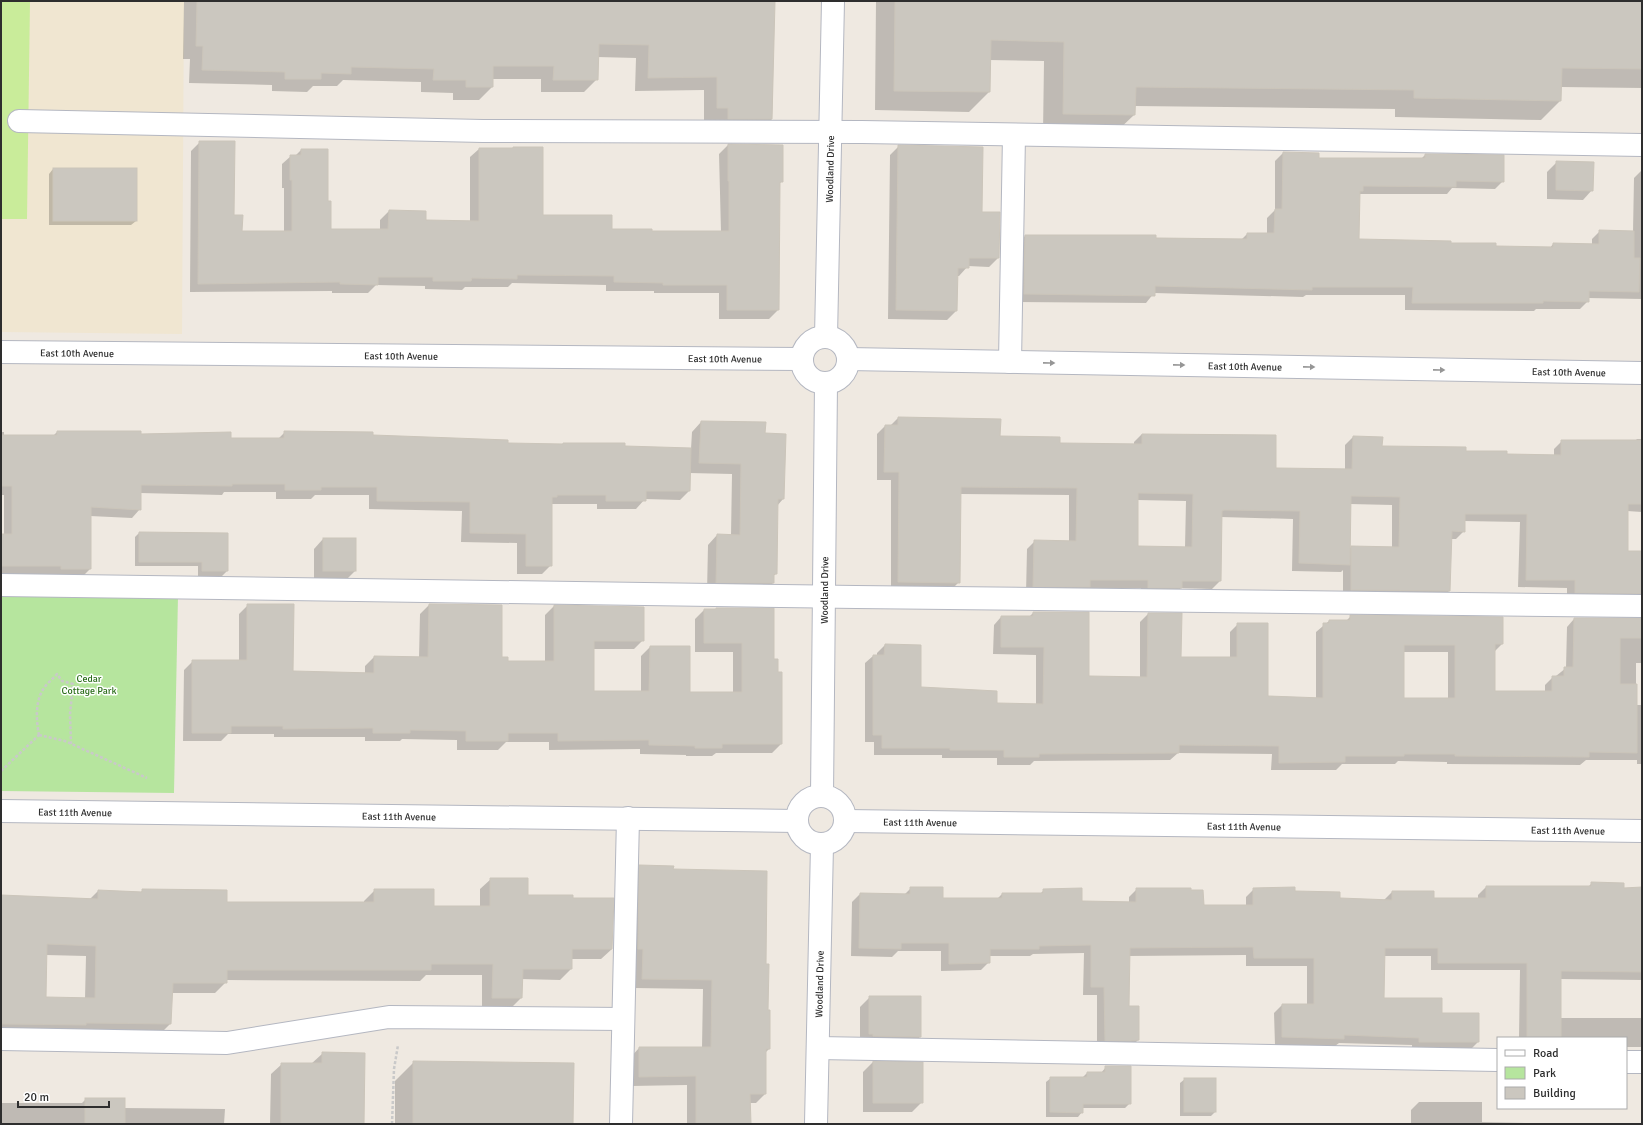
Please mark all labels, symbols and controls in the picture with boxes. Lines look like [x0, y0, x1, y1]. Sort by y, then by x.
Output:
street label: Woodland Drive [824, 135, 837, 203]
street label: East 10th Avenue [40, 347, 114, 360]
street label: East 10th Avenue [364, 350, 438, 363]
street label: East 10th Avenue [688, 353, 762, 366]
one-way arrow [1043, 360, 1056, 366]
street label: East 10th Avenue [1208, 360, 1282, 374]
one-way arrow [1173, 362, 1186, 368]
one-way arrow [1303, 364, 1316, 370]
one-way arrow [1433, 366, 1445, 373]
street label: East 10th Avenue [1532, 366, 1606, 379]
street label: Woodland Drive [819, 556, 831, 624]
park label: Cedar Cottage Park [62, 673, 116, 697]
street label: East 11th Avenue [38, 806, 112, 819]
street label: East 11th Avenue [362, 811, 436, 823]
street label: East 11th Avenue [883, 816, 957, 829]
street label: East 11th Avenue [1207, 821, 1281, 833]
street label: East 11th Avenue [1531, 825, 1605, 838]
street label: Woodland Drive [813, 950, 827, 1018]
legend [1497, 1037, 1627, 1109]
text: Road [1533, 1046, 1559, 1061]
text: Park [1533, 1066, 1556, 1081]
scale bar [18, 1083, 109, 1109]
text: Building [1533, 1086, 1576, 1101]
text: 20 m [24, 1090, 49, 1105]

